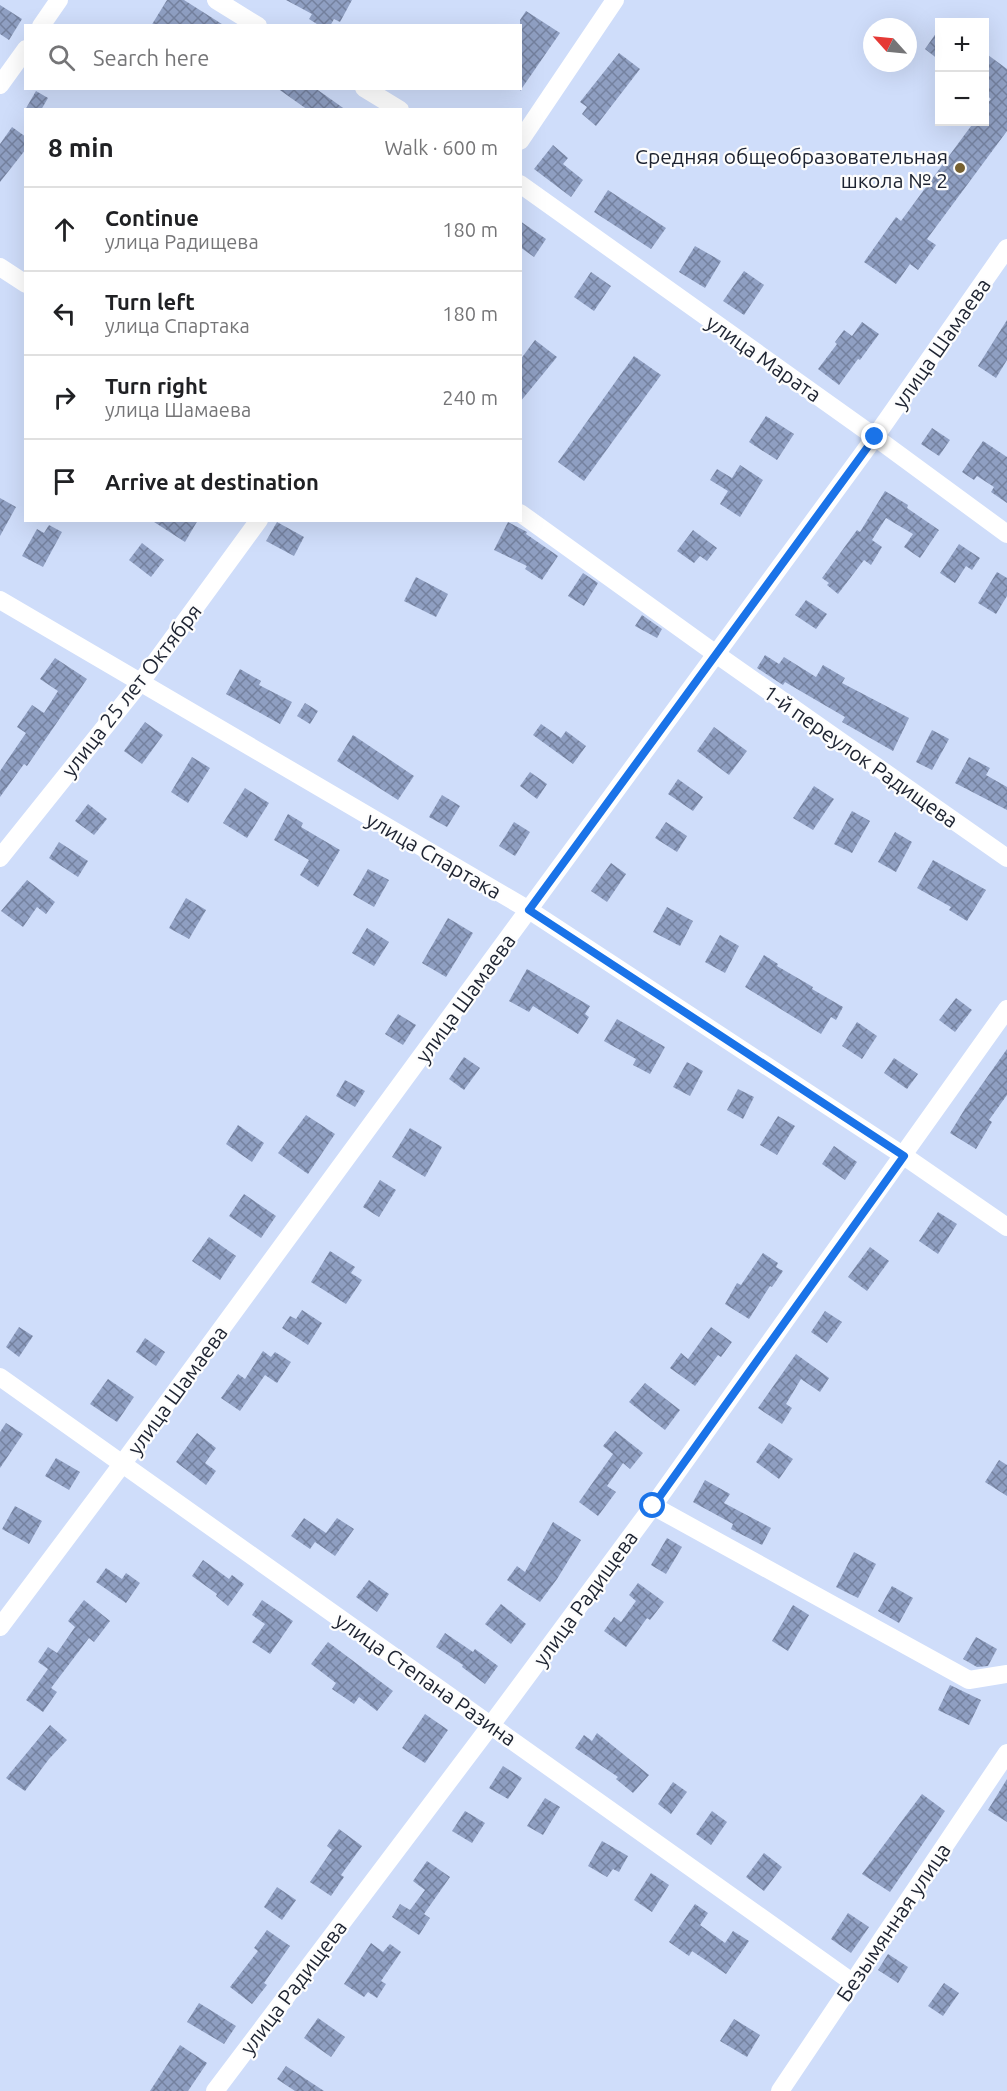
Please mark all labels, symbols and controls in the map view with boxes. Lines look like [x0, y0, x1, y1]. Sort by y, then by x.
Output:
north arrow [863, 18, 917, 72]
map controls [935, 18, 989, 126]
button: + [935, 18, 989, 72]
search box [24, 24, 522, 90]
icon: search [45, 41, 78, 74]
text: Search here [93, 45, 209, 70]
button: − [935, 72, 989, 126]
text: 8 min [48, 133, 114, 162]
text: Walk · 600 m [385, 136, 498, 159]
place label: Средняя общеобразовательная школа № 2 [635, 144, 948, 192]
marker: Средняя общеобразовательная школа № 2 [953, 161, 967, 175]
text: Continue [105, 205, 199, 230]
icon: ahead [48, 213, 81, 246]
text: 180 m [442, 218, 498, 241]
text: улица Радищева [105, 230, 259, 253]
street label: улица Шамаева [887, 273, 995, 413]
text: Turn left [105, 289, 195, 314]
icon: left [48, 297, 81, 330]
text: 180 m [442, 302, 498, 325]
street label: улица Марата [702, 310, 826, 406]
text: улица Спартака [105, 314, 250, 337]
text: Turn right [105, 373, 207, 398]
icon: right [48, 381, 81, 414]
text: 240 m [442, 386, 498, 409]
text: улица Шамаева [105, 398, 251, 421]
route end [861, 423, 887, 449]
icon: arrive [48, 465, 81, 498]
text: Arrive at destination [105, 469, 319, 494]
street label: улица 25 лет Октября [56, 599, 206, 781]
street label: 1-й переулок Радищева [759, 680, 963, 832]
street label: улица Спартака [362, 807, 506, 903]
street label: улица Шамаева [410, 929, 520, 1067]
street label: улица Шамаева [122, 1321, 232, 1459]
route start [639, 1492, 665, 1518]
street label: улица Радищева [528, 1526, 642, 1670]
street label: улица Степана Разина [331, 1607, 521, 1751]
street label: Безымянная улица [831, 1838, 955, 2006]
street label: улица Радищева [235, 1915, 351, 2059]

